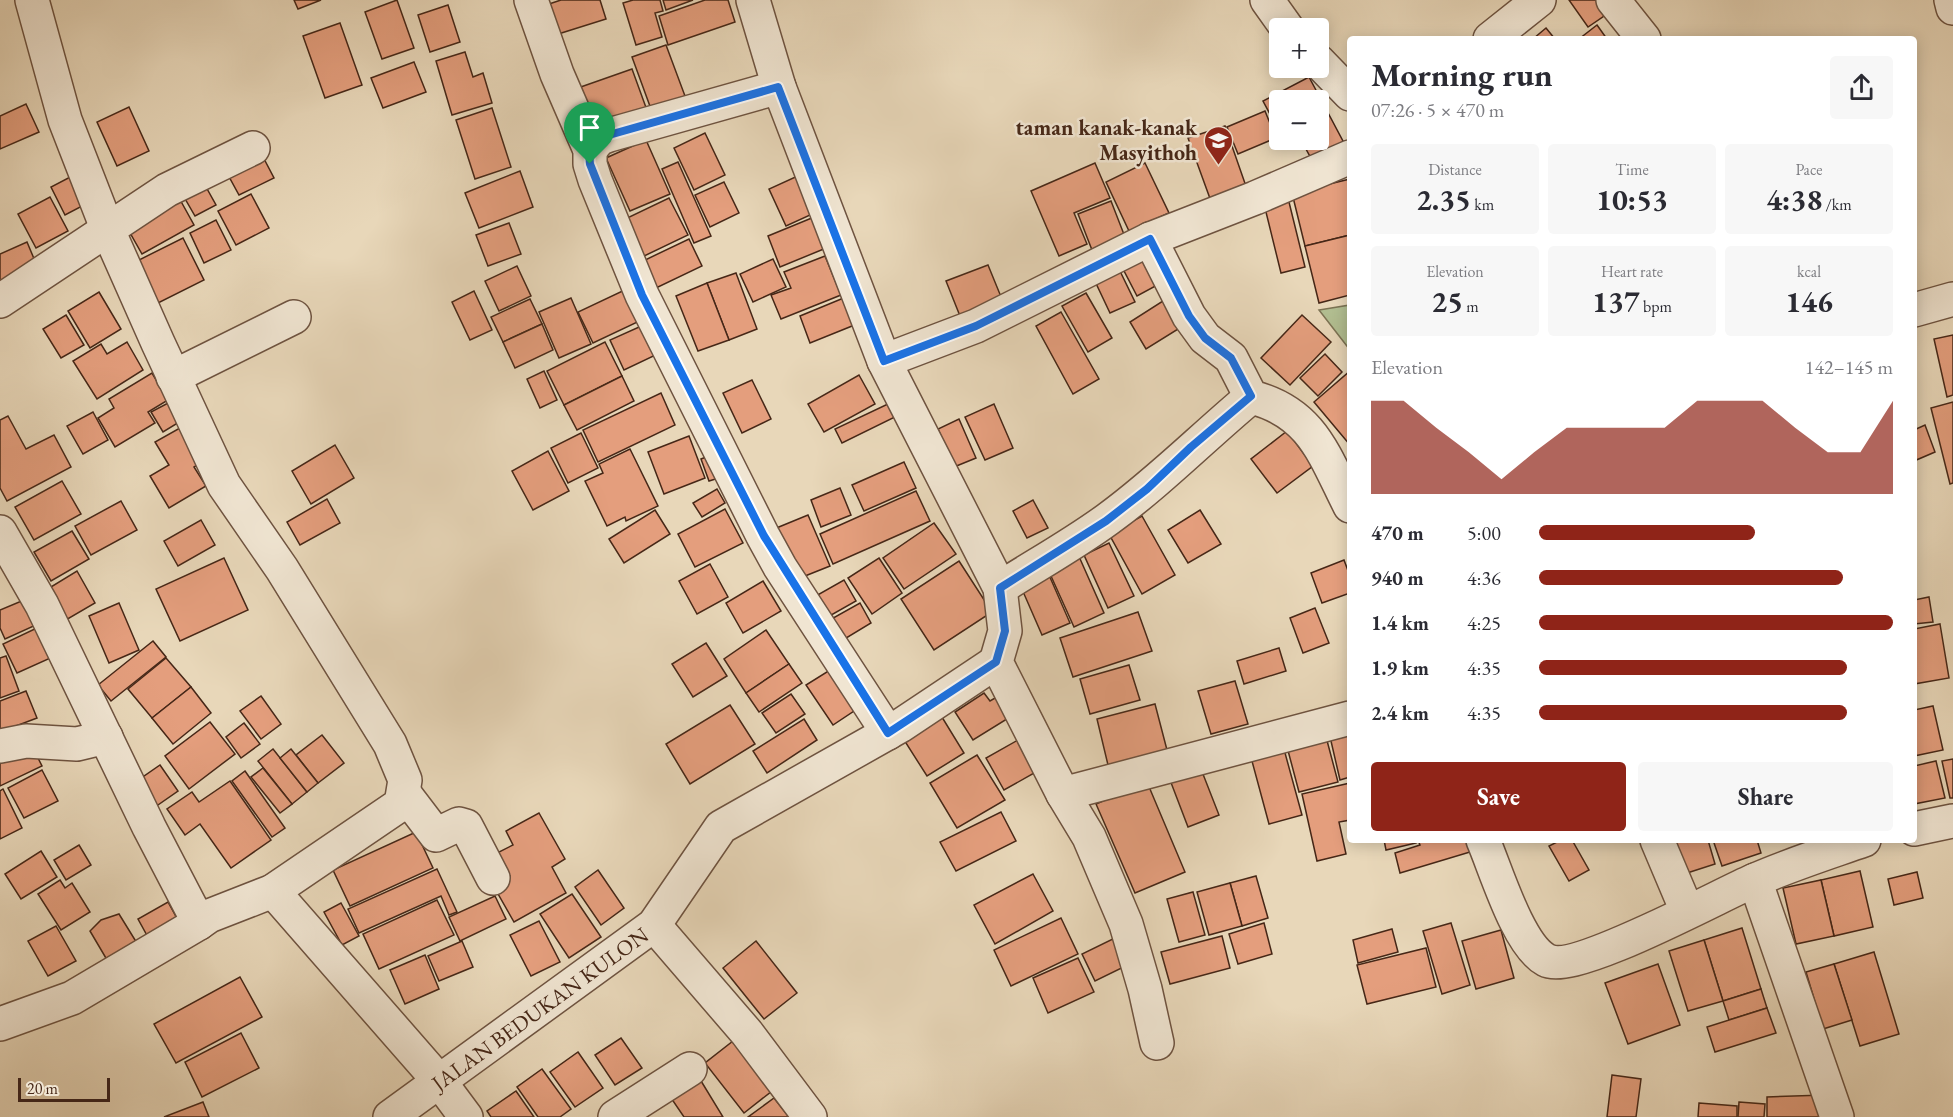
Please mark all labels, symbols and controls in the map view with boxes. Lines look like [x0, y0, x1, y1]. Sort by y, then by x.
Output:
map controls [1269, 18, 1329, 150]
button: + [1269, 18, 1329, 78]
text: Morning run [1371, 53, 1553, 96]
button: share [1830, 56, 1893, 119]
button: − [1269, 90, 1329, 150]
text: 07:26 · 5 × 470 m [1371, 97, 1504, 123]
pin [564, 102, 615, 164]
icon: arrive [573, 111, 606, 144]
place label: taman kanak-kanak Masyithoh [1016, 113, 1198, 167]
school or university icon: taman kanak-kanak Masyithoh [1202, 124, 1234, 166]
text: Distance [1428, 159, 1482, 180]
text: Time [1615, 159, 1649, 180]
text: Pace [1796, 159, 1822, 180]
text: 2.35 [1416, 180, 1471, 219]
text: 10:53 [1596, 180, 1668, 219]
text: 4:38 [1766, 180, 1822, 219]
text: km [1471, 194, 1494, 215]
text: /km [1822, 194, 1852, 215]
text: Elevation [1426, 261, 1484, 282]
text: Heart rate [1601, 261, 1663, 282]
text: kcal [1797, 261, 1821, 282]
text: 25 [1431, 282, 1463, 321]
text: 137 [1592, 282, 1640, 321]
text: 146 [1785, 282, 1833, 321]
text: m [1463, 296, 1479, 317]
text: bpm [1640, 296, 1672, 317]
text: Elevation [1371, 354, 1443, 380]
text: 142–145 m [1805, 354, 1893, 380]
text: 470 m [1371, 520, 1424, 546]
text: 5:00 [1467, 520, 1501, 546]
text: 940 m [1371, 565, 1424, 591]
text: 4:36 [1467, 565, 1501, 591]
text: 1.4 km [1371, 610, 1429, 636]
text: 4:25 [1467, 610, 1501, 636]
text: 1.9 km [1371, 655, 1429, 681]
text: 4:35 [1467, 655, 1501, 681]
text: 2.4 km [1371, 700, 1429, 726]
text: 4:35 [1467, 700, 1501, 726]
button: Save [1371, 762, 1626, 831]
button: Share [1638, 762, 1893, 831]
street label: JALAN BEDUKAN KULON [424, 920, 655, 1099]
scale bar [18, 1075, 110, 1102]
text: 20 m [27, 1078, 58, 1099]

